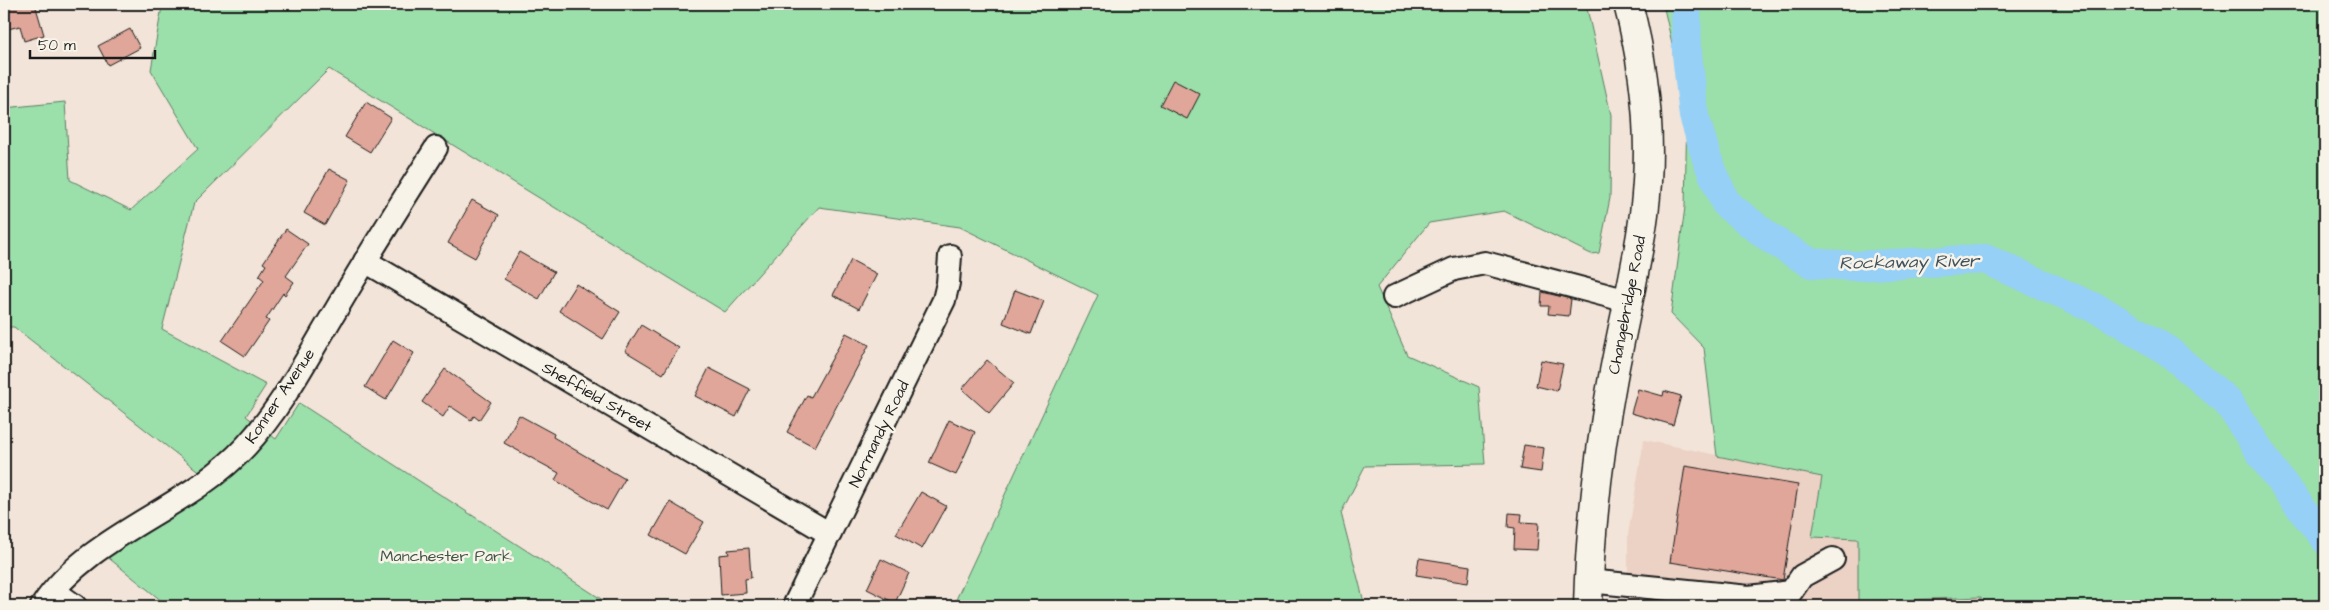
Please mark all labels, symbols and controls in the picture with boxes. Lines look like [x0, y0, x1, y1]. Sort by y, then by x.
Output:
scale bar [30, 28, 155, 60]
text: 50 m [38, 35, 76, 56]
street label: Changebridge Road [1603, 234, 1652, 376]
water label: Rockaway River [1839, 248, 1981, 277]
street label: Konner Avenue [240, 344, 320, 448]
street label: Sheffield Street [538, 357, 656, 438]
street label: Normandy Road [844, 377, 915, 492]
park label: Manchester Park [380, 545, 512, 567]

